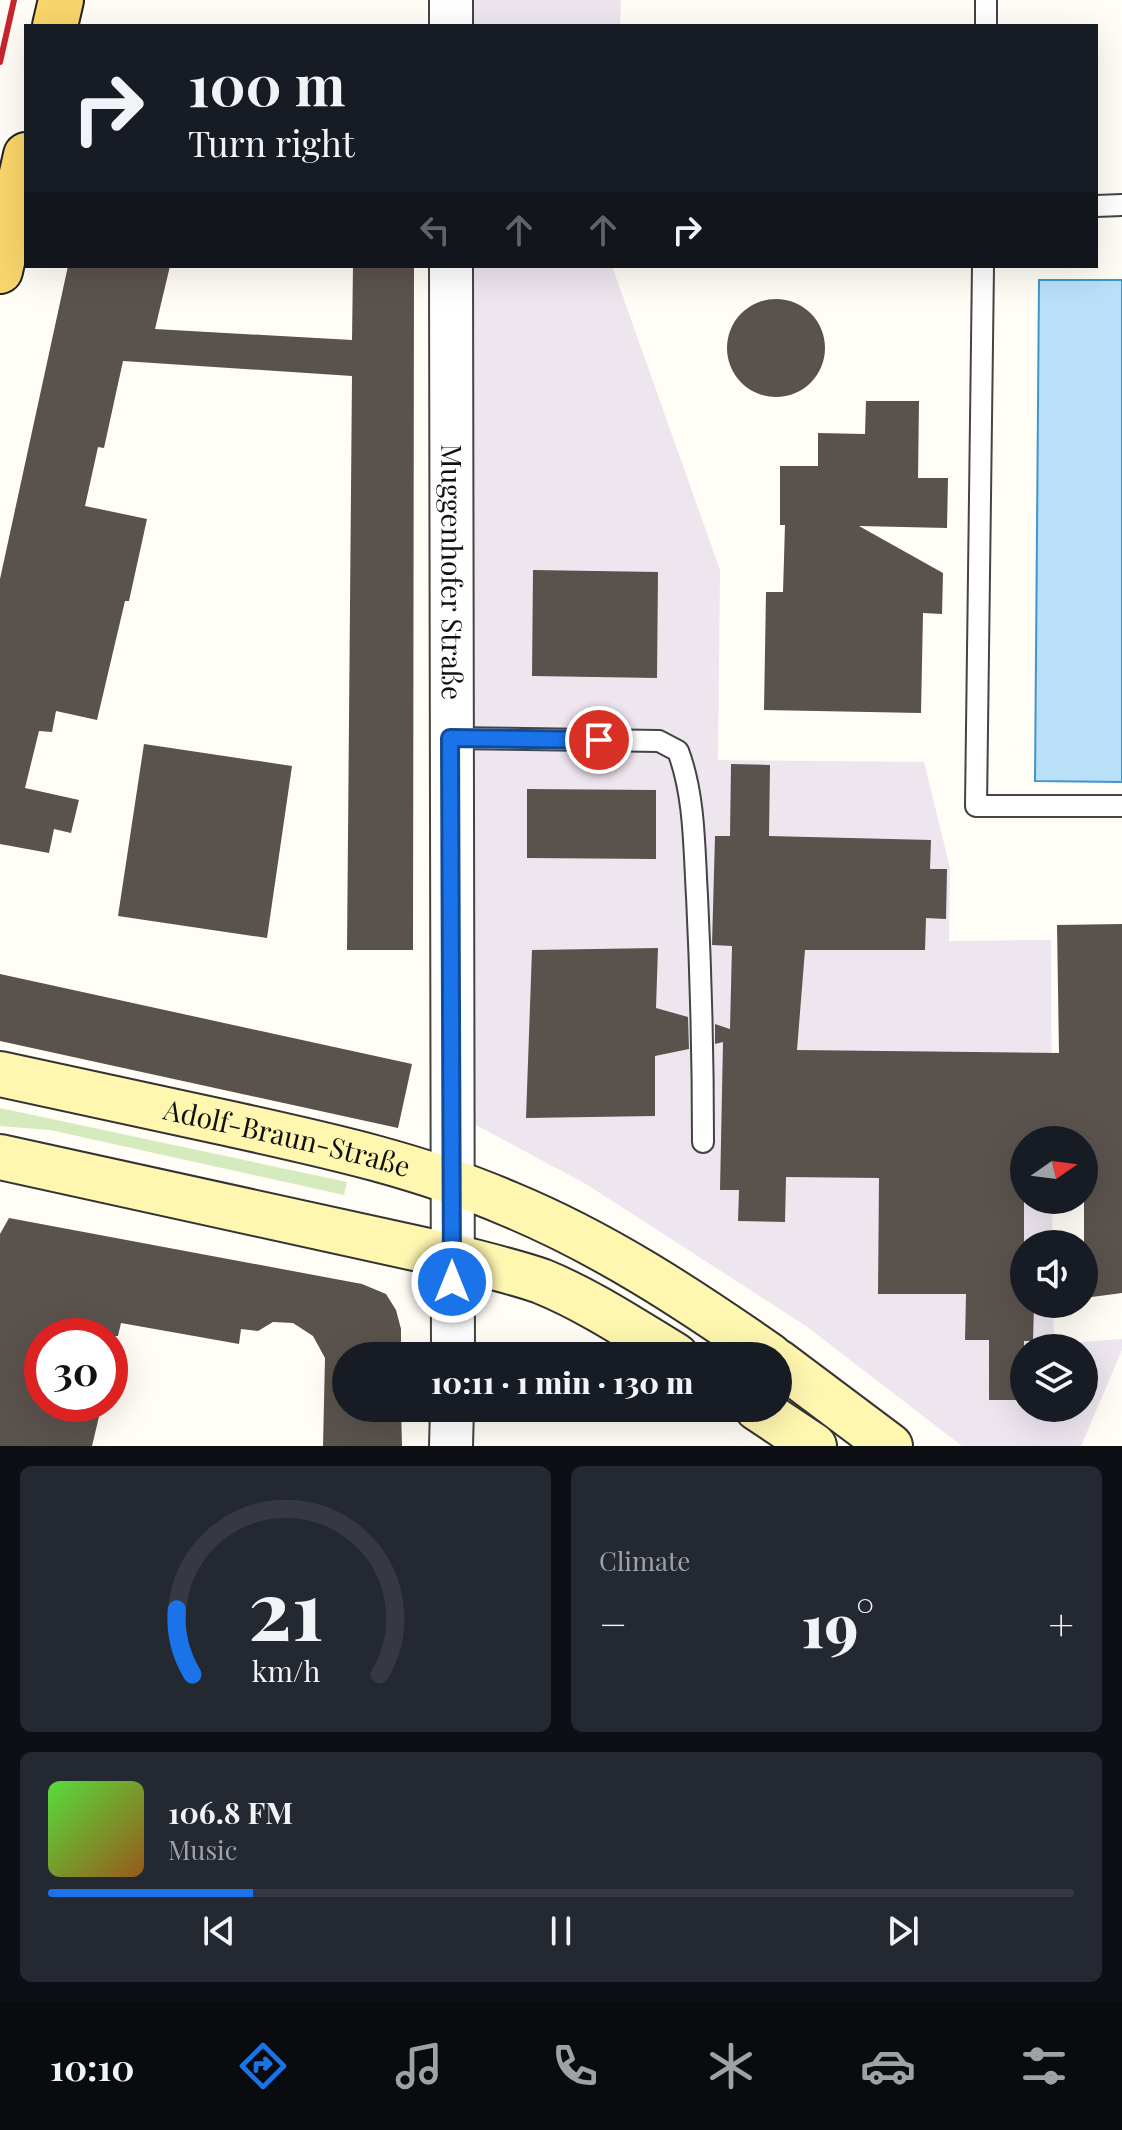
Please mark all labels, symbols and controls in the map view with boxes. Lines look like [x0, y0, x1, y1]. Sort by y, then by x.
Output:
text: 100 m [188, 46, 345, 121]
icon: right [56, 56, 160, 160]
text: Turn right [188, 118, 355, 166]
icon: left [413, 208, 457, 252]
icon: ahead [497, 208, 541, 252]
icon: ahead [581, 208, 625, 252]
icon: right [665, 208, 709, 252]
street label: Muggenhofer Straße [434, 444, 472, 700]
pin [565, 706, 633, 774]
icon: arrive [577, 718, 621, 762]
street label: Adolf-Braun-Straße [160, 1090, 415, 1184]
north arrow [1010, 1126, 1098, 1214]
map controls [1010, 1126, 1098, 1422]
button: sound [1010, 1230, 1098, 1318]
position arrow [410, 1240, 494, 1324]
speed limit sign: 30 [24, 1318, 128, 1422]
button: layers [1010, 1334, 1098, 1422]
text: 10:11 · 1 min · 130 m [431, 1362, 693, 1402]
text: Climate [599, 1543, 690, 1578]
text: 21 [248, 1551, 323, 1662]
text: 19° [801, 1583, 874, 1663]
text: − [599, 1593, 627, 1652]
text: + [1048, 1593, 1074, 1652]
text: km/h [251, 1651, 320, 1689]
text: 106.8 FM [168, 1792, 293, 1832]
text: Music [168, 1832, 237, 1867]
icon: previous [197, 1909, 241, 1953]
icon: pause [539, 1909, 583, 1953]
icon: next [881, 1909, 925, 1953]
icon: directions [235, 2038, 291, 2094]
icon: music [391, 2038, 447, 2094]
icon: phone [547, 2038, 603, 2094]
icon: climate [703, 2038, 759, 2094]
icon: car [860, 2038, 916, 2094]
icon: filters [1016, 2038, 1072, 2094]
text: 10:10 [50, 2042, 135, 2090]

